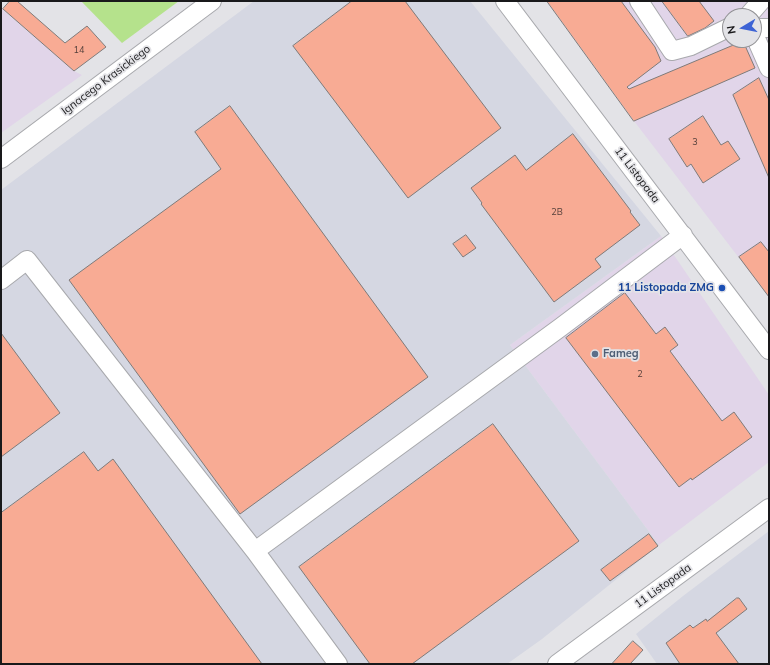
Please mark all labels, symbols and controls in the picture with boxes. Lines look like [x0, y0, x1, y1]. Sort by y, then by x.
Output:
north arrow [722, 8, 762, 48]
text: N [724, 25, 739, 35]
street label: Ignacego Krasickiego [59, 42, 153, 118]
house number: 14 [74, 45, 84, 55]
house number: 3 [692, 137, 698, 147]
street label: 11 Listopada [612, 144, 662, 206]
house number: 2B [551, 207, 563, 217]
place label: 11 Listopada ZMG [618, 281, 714, 295]
marker: 11 Listopada ZMG [717, 283, 727, 293]
place label: Fameg [603, 347, 639, 361]
marker: Fameg [590, 349, 600, 359]
house number: 2 [637, 369, 643, 379]
street label: 11 Listopada [632, 561, 694, 611]

